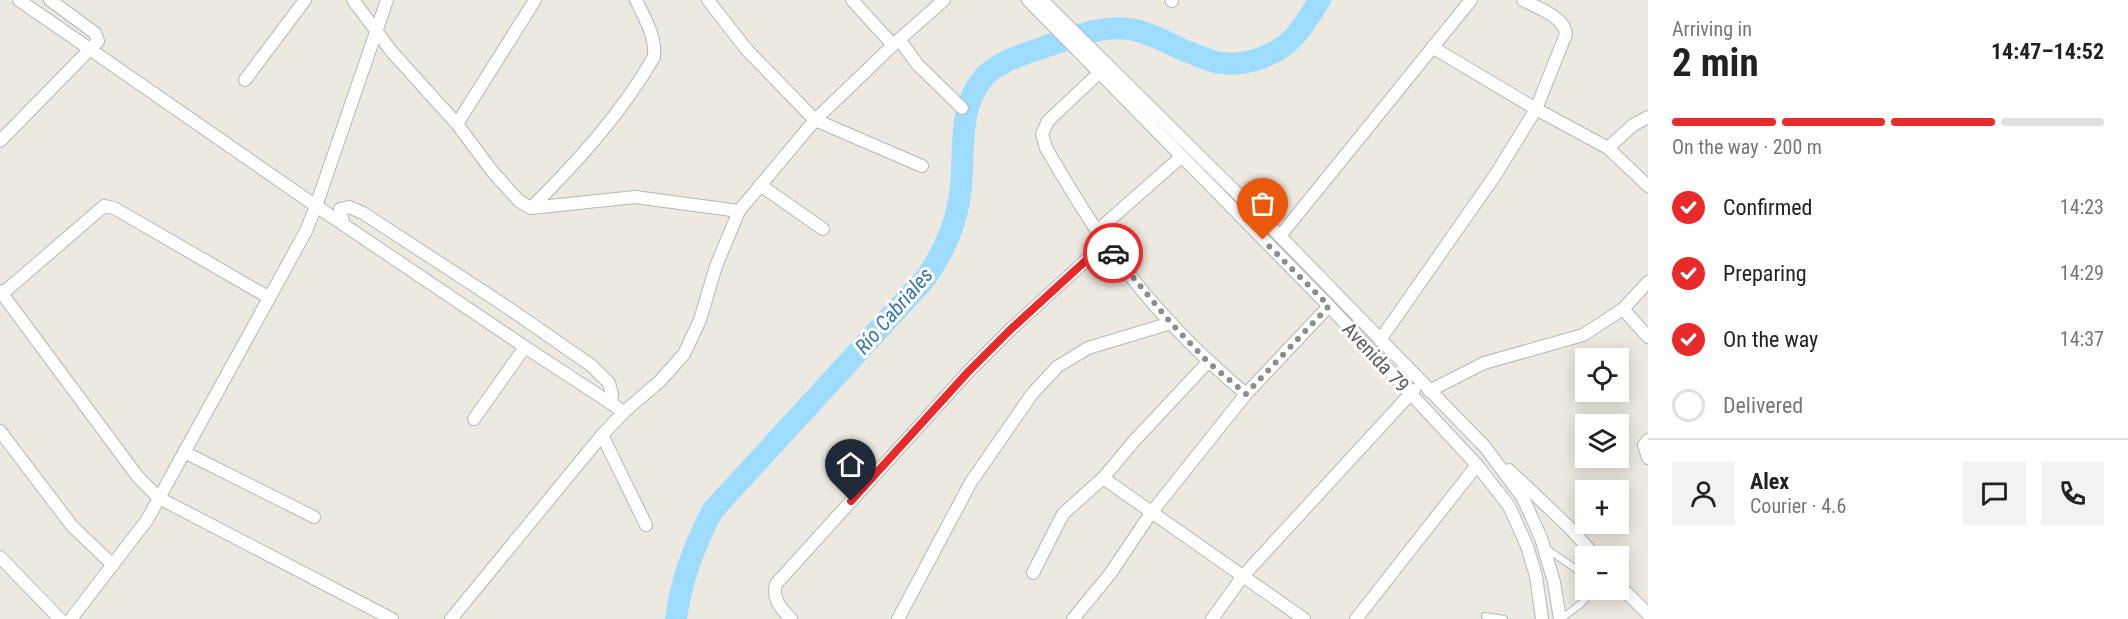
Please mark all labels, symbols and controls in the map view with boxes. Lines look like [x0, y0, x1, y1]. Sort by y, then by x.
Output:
text: Arriving in [1672, 17, 1752, 41]
text: 14:47–14:52 [1991, 39, 2104, 64]
text: 2 min [1672, 40, 1759, 86]
text: On the way · 200 m [1672, 135, 1822, 159]
pin [1237, 178, 1288, 240]
icon: bag [1246, 187, 1279, 220]
icon: check [1672, 191, 1705, 224]
text: Confirmed [1723, 195, 1812, 220]
text: 14:23 [2060, 195, 2104, 219]
courier [1083, 223, 1143, 283]
icon: car [1097, 237, 1130, 270]
icon: check [1672, 257, 1705, 290]
text: Preparing [1723, 261, 1807, 286]
text: 14:29 [2060, 261, 2104, 285]
water label: Río Cabriales [850, 263, 938, 359]
street label: Avenida 79 [1338, 317, 1414, 397]
icon: check [1672, 323, 1705, 356]
text: On the way [1723, 327, 1818, 352]
text: 14:37 [2060, 327, 2104, 351]
map controls [1575, 348, 1629, 600]
button: locate [1575, 348, 1629, 402]
text: Delivered [1723, 393, 1803, 418]
button: layers [1575, 414, 1629, 468]
pin [825, 439, 876, 501]
icon: home [834, 448, 867, 481]
button: person [1672, 462, 1735, 525]
button: chat [1963, 462, 2026, 525]
button: phone [2041, 462, 2104, 525]
text: Alex [1750, 469, 1789, 494]
button: + [1575, 480, 1629, 534]
text: Courier · 4.6 [1750, 494, 1846, 518]
button: − [1575, 546, 1629, 600]

